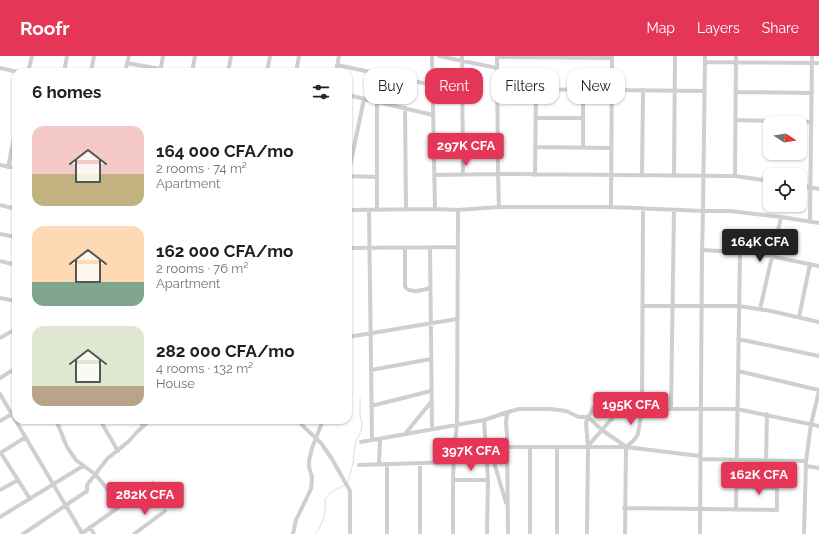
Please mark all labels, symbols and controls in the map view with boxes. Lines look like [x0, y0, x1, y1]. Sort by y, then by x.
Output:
text: Roofr [20, 17, 70, 39]
text: Map [647, 20, 675, 36]
text: Layers [697, 20, 740, 36]
text: Share [762, 20, 799, 36]
chip: Buy [364, 68, 417, 104]
chip: Rent [425, 68, 483, 104]
chip: Filters [491, 68, 559, 104]
chip: New [567, 68, 625, 104]
icon: filters [310, 81, 332, 103]
text: 6 homes [32, 82, 101, 102]
north arrow [763, 116, 807, 160]
map controls [763, 116, 807, 212]
pin: 297K CFA [425, 133, 507, 167]
text: 297K CFA [437, 138, 495, 153]
text: 164 000 CFA/mo [156, 141, 293, 161]
icon: home [64, 142, 112, 190]
text: 2 rooms · 74 m² [156, 161, 247, 176]
button: locate [763, 168, 807, 212]
text: Apartment [156, 176, 220, 191]
pin: 164K CFA [719, 229, 801, 263]
text: 164K CFA [731, 234, 789, 249]
text: 162 000 CFA/mo [156, 241, 293, 261]
icon: home [64, 242, 112, 290]
text: 2 rooms · 76 m² [156, 261, 248, 276]
text: Apartment [156, 276, 220, 291]
text: 282 000 CFA/mo [156, 341, 294, 361]
icon: home [64, 342, 112, 390]
text: 4 rooms · 132 m² [156, 361, 253, 376]
text: House [156, 376, 195, 391]
pin: 195K CFA [590, 392, 672, 426]
text: 195K CFA [602, 397, 660, 412]
pin: 397K CFA [430, 438, 512, 472]
text: 397K CFA [442, 443, 500, 458]
pin: 162K CFA [718, 462, 800, 496]
text: 162K CFA [730, 467, 788, 482]
pin: 282K CFA [104, 482, 186, 516]
text: 282K CFA [116, 487, 174, 502]

